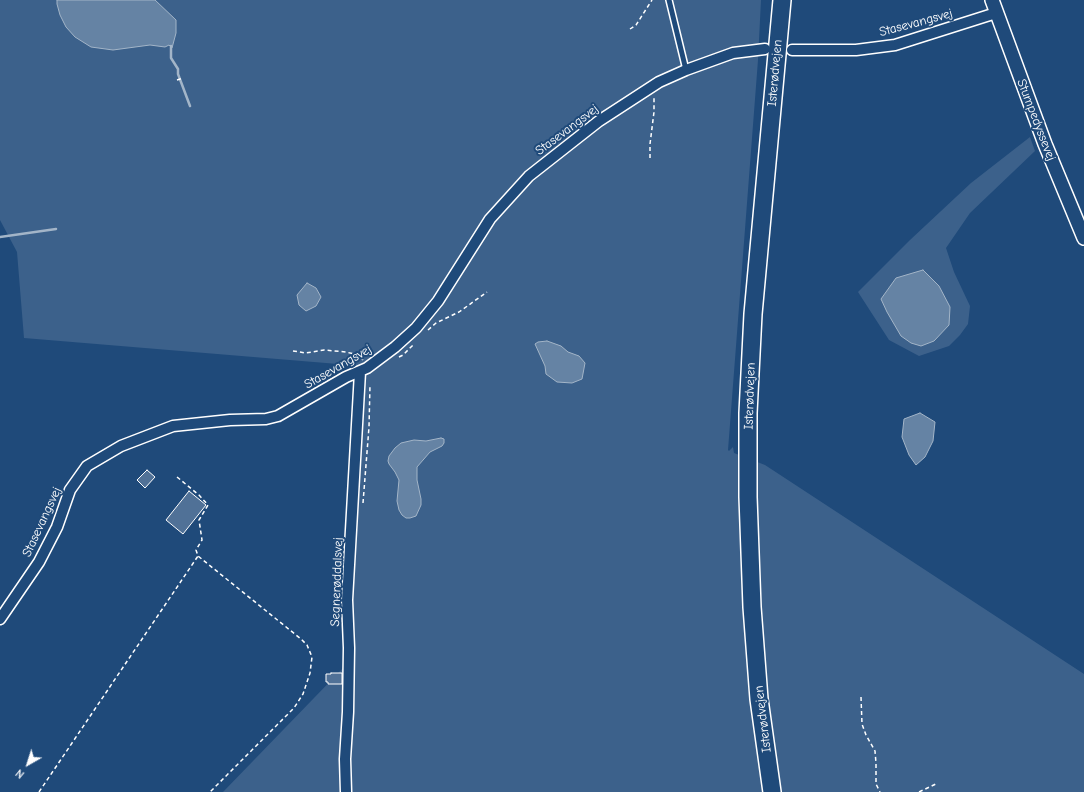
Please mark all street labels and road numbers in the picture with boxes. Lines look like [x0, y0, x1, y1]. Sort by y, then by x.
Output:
street label: Stasevangsvej [878, 6, 954, 40]
street label: Isterødvejen [764, 39, 786, 107]
street label: Stumpedyssevej [1013, 77, 1059, 163]
street label: Stasevangsvej [532, 101, 602, 159]
street label: Stasevangsvej [302, 341, 374, 393]
street label: Isterødvejen [741, 362, 759, 430]
street label: Stasevangsvej [19, 485, 65, 559]
street label: Segnerøddalsvej [328, 537, 346, 627]
street label: Isterødvejen [751, 685, 775, 753]

